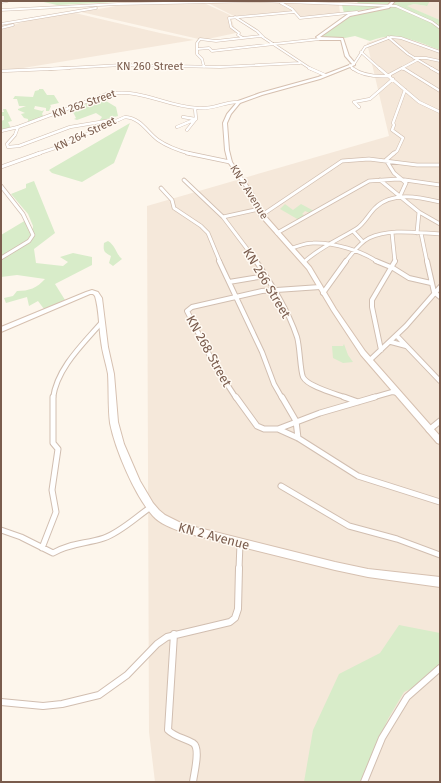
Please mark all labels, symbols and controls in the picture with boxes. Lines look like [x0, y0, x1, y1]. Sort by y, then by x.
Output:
street label: KN 260 Street [116, 60, 184, 73]
street label: KN 262 Street [51, 87, 117, 121]
street label: KN 264 Street [52, 114, 118, 154]
street label: KN 2 Avenue [227, 162, 271, 222]
street label: KN 266 Street [240, 245, 294, 321]
street label: KN 268 Street [183, 313, 235, 390]
street label: KN 2 Avenue [177, 519, 251, 553]

